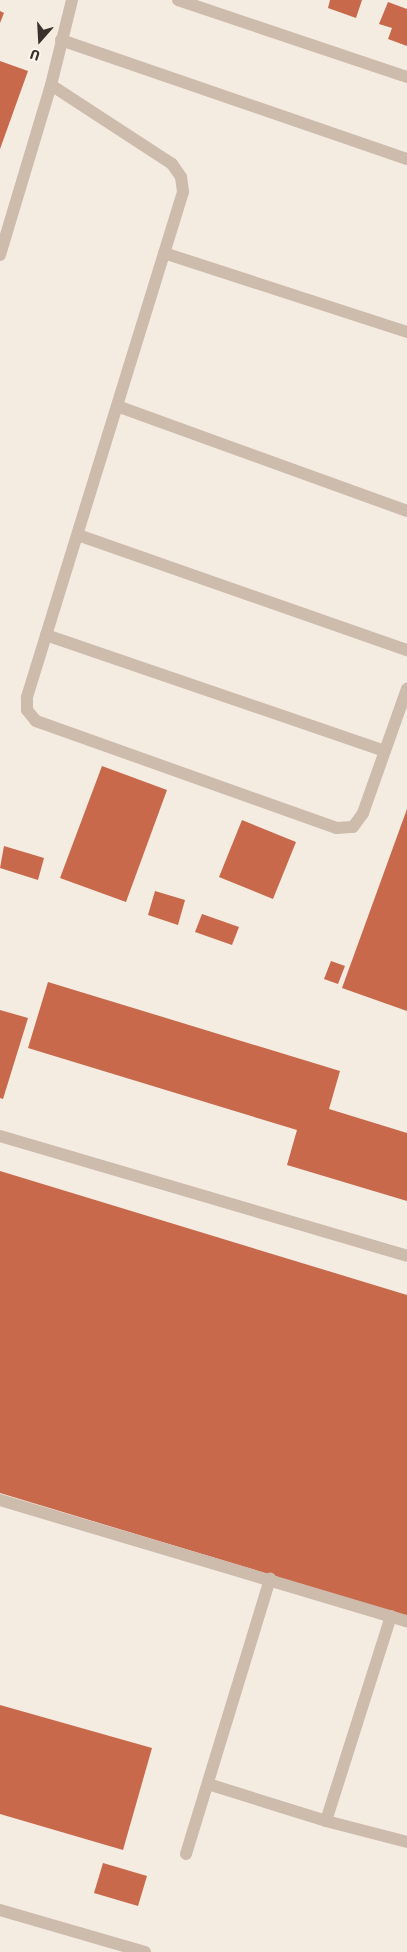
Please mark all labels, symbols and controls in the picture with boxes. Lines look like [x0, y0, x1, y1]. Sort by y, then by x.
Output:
north arrow [15, 15, 65, 65]
text: U [28, 45, 42, 64]

